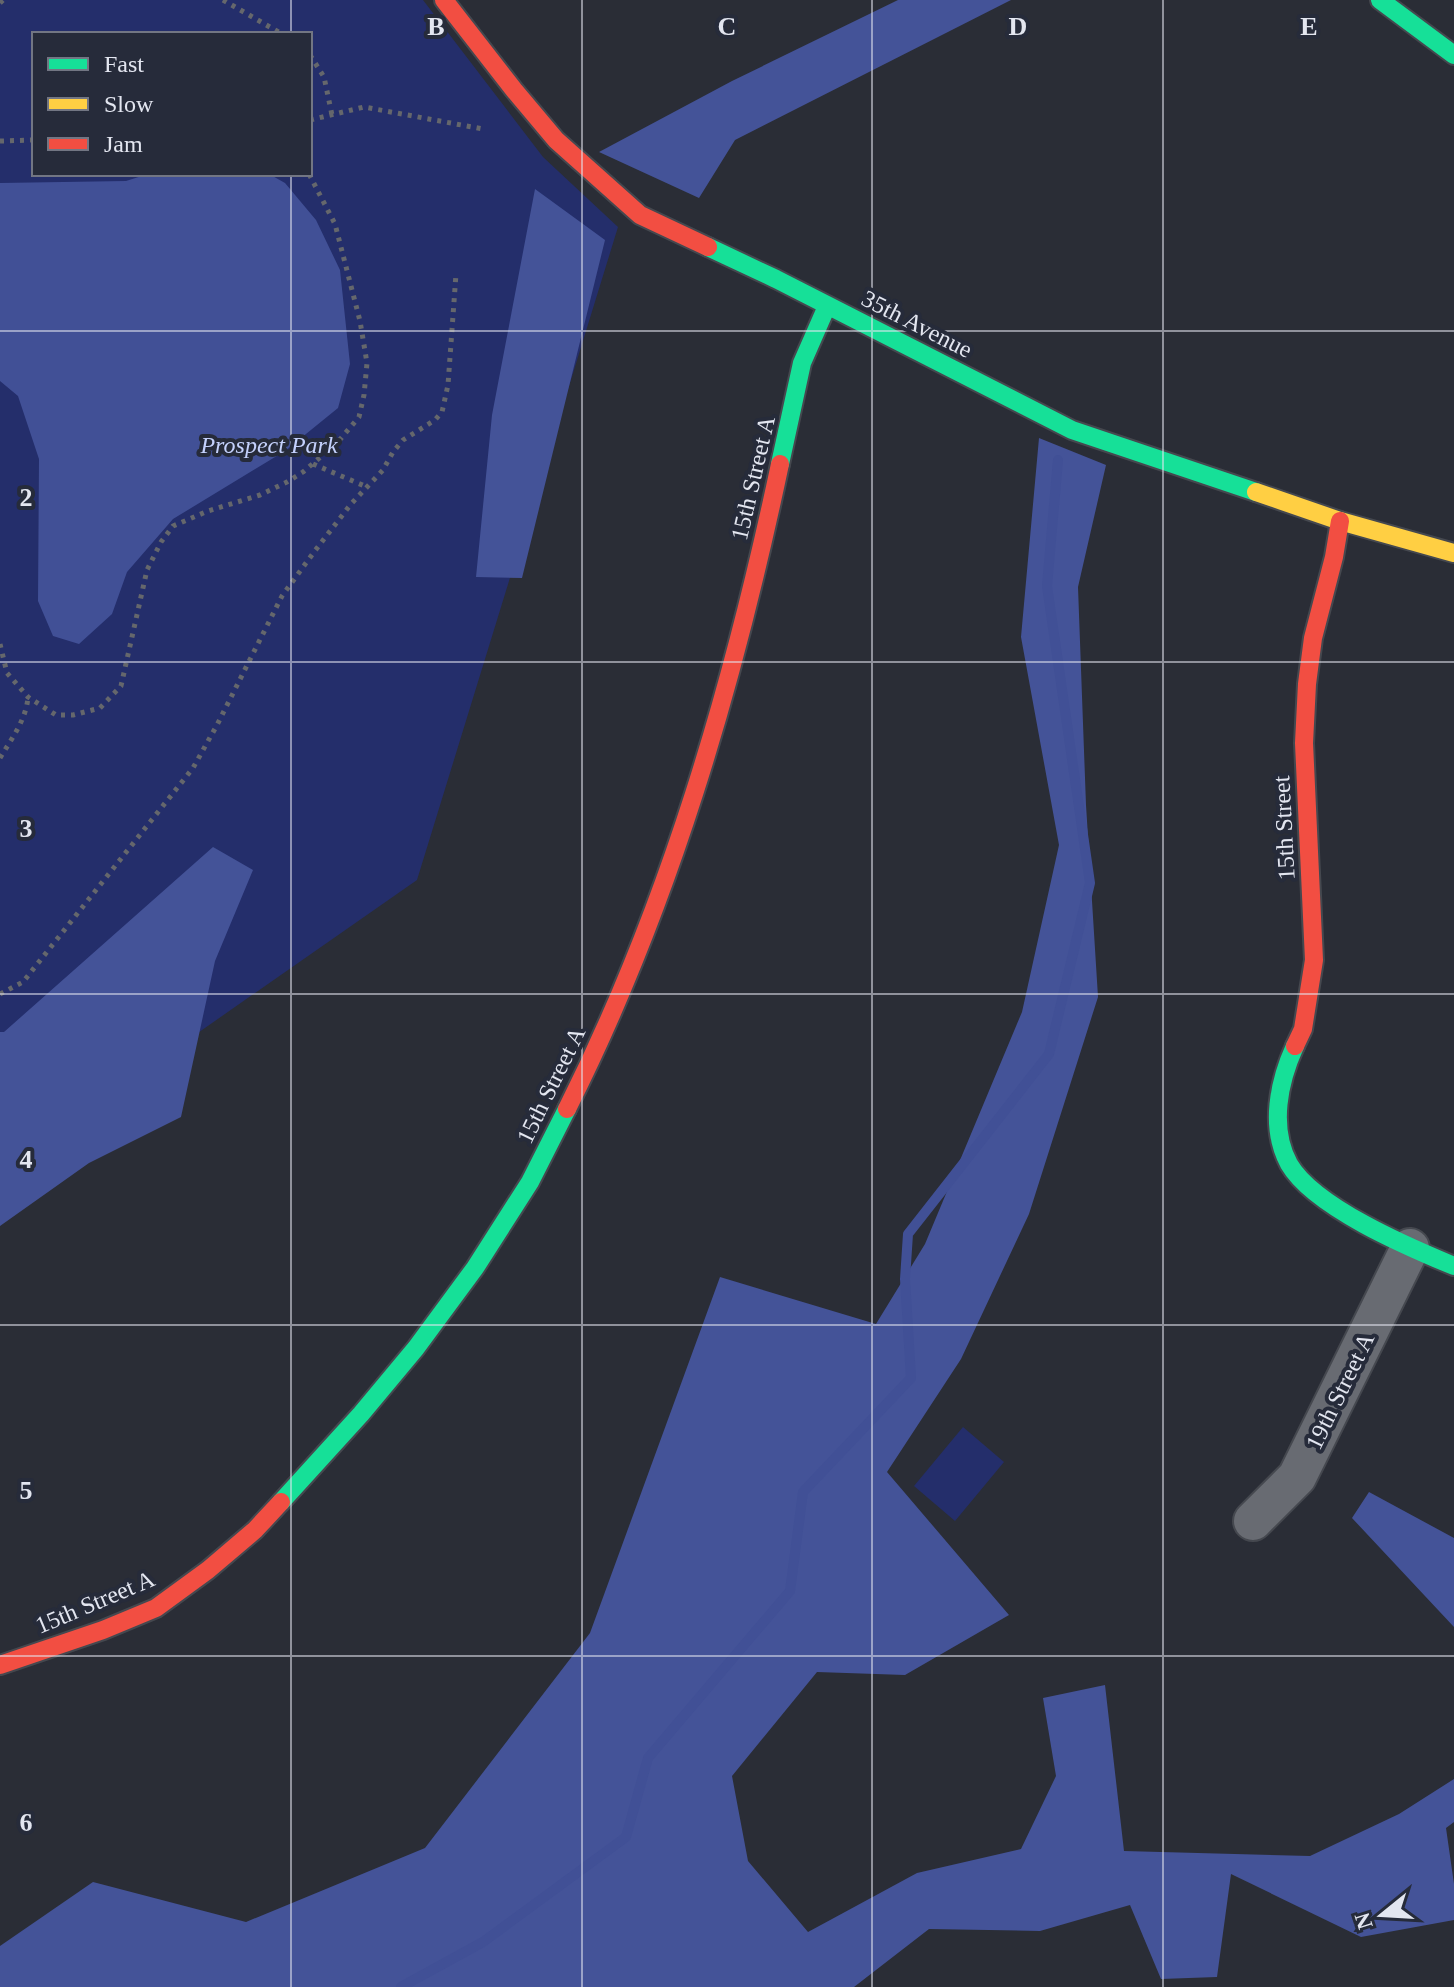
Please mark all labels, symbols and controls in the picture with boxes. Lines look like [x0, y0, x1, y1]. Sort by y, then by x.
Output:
text: B [427, 12, 445, 41]
text: C [718, 12, 736, 41]
text: D [1009, 12, 1027, 41]
text: E [1300, 12, 1318, 41]
legend [32, 32, 312, 176]
text: Fast [104, 51, 144, 77]
text: Slow [104, 91, 154, 117]
text: Jam [104, 131, 143, 157]
street label: 35th Avenue [858, 285, 976, 363]
street label: 15th Street A [726, 413, 780, 543]
park label: Prospect Park [199, 432, 338, 458]
text: 2 [20, 483, 33, 512]
street label: 15th Street [1268, 775, 1300, 881]
text: 3 [20, 814, 33, 843]
street label: 15th Street A [512, 1022, 591, 1148]
text: 4 [20, 1145, 33, 1174]
street label: 19th Street A [1301, 1328, 1380, 1454]
text: 5 [20, 1476, 33, 1505]
street label: 15th Street A [32, 1565, 159, 1639]
text: 6 [20, 1808, 33, 1837]
north arrow [1342, 1875, 1422, 1955]
text: N [1349, 1910, 1378, 1932]

